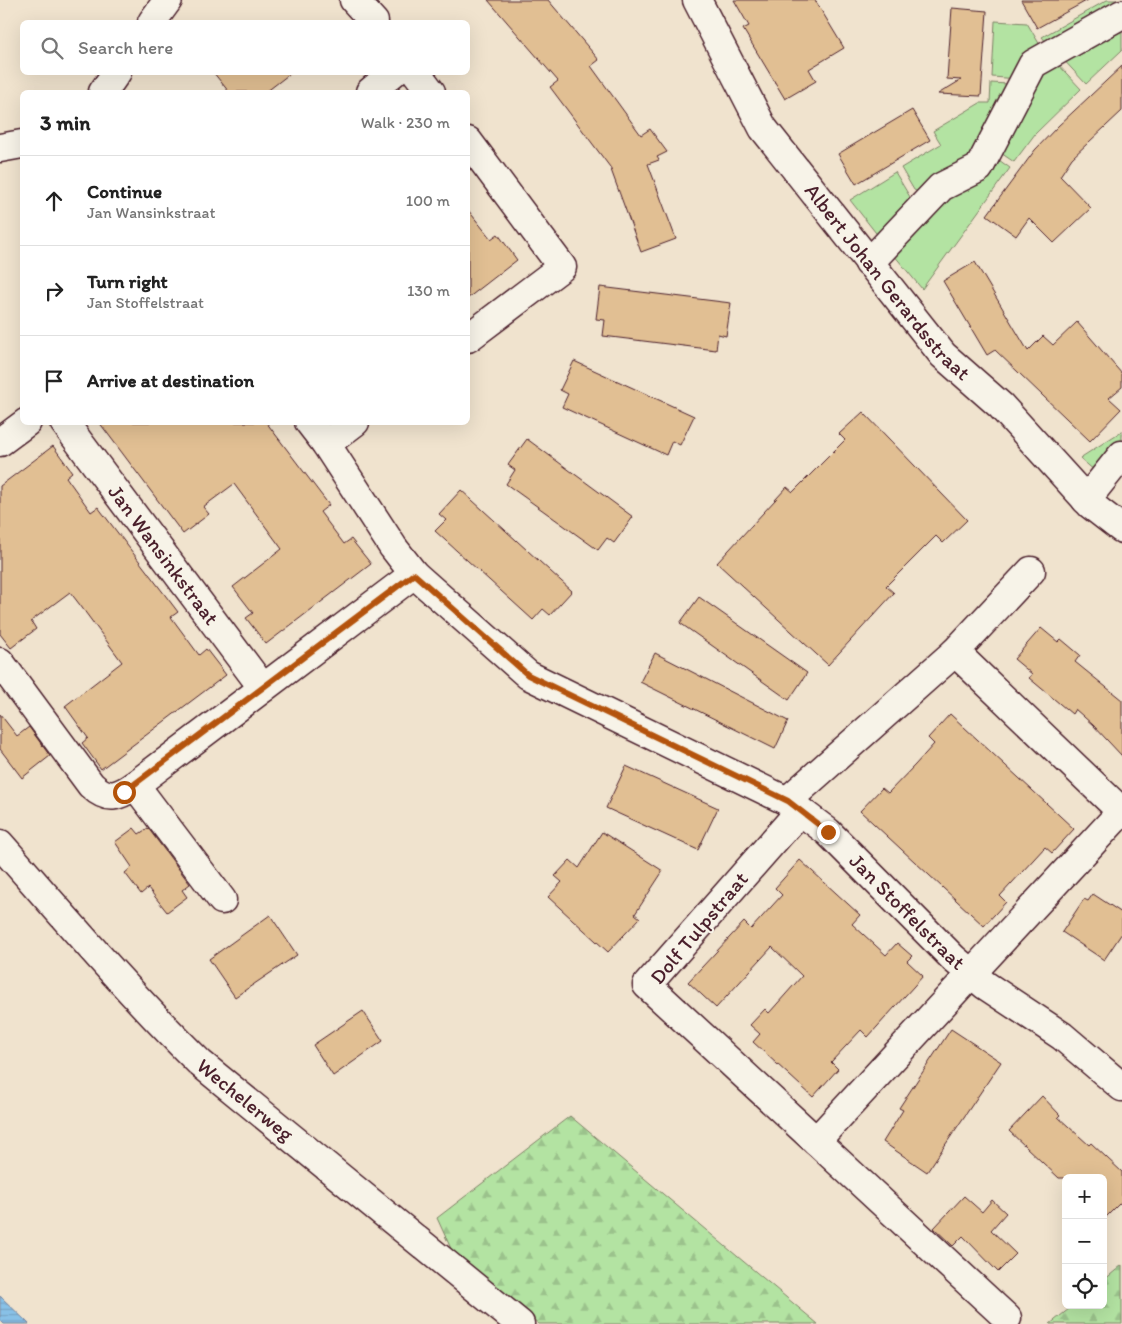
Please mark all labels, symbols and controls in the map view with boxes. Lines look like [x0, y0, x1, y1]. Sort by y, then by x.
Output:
search box [20, 20, 470, 75]
icon: search [38, 34, 66, 62]
text: Search here [78, 36, 173, 59]
text: 3 min [40, 110, 90, 135]
text: Walk · 230 m [361, 113, 450, 132]
street label: Albert Johan Gerardsstraat [800, 178, 976, 385]
text: Continue [87, 180, 162, 203]
icon: ahead [40, 187, 68, 215]
text: 100 m [406, 191, 450, 210]
text: Jan Wansinkstraat [87, 203, 215, 222]
text: Turn right [87, 270, 168, 293]
icon: right [40, 277, 68, 305]
text: 130 m [407, 281, 450, 300]
text: Jan Stoffelstraat [87, 293, 204, 312]
icon: arrive [40, 367, 68, 395]
text: Arrive at destination [87, 369, 254, 392]
street label: Jan Wansinkstraat [103, 480, 224, 630]
route start [113, 781, 136, 804]
route end [817, 821, 840, 844]
street label: Jan Stoffelstraat [844, 848, 970, 975]
street label: Dolf Tulpstraat [644, 866, 753, 989]
street label: Wechelerweg [192, 1053, 299, 1146]
map controls [1062, 1174, 1107, 1309]
button: + [1062, 1174, 1107, 1219]
button: − [1062, 1219, 1107, 1264]
button: locate [1062, 1264, 1107, 1309]

